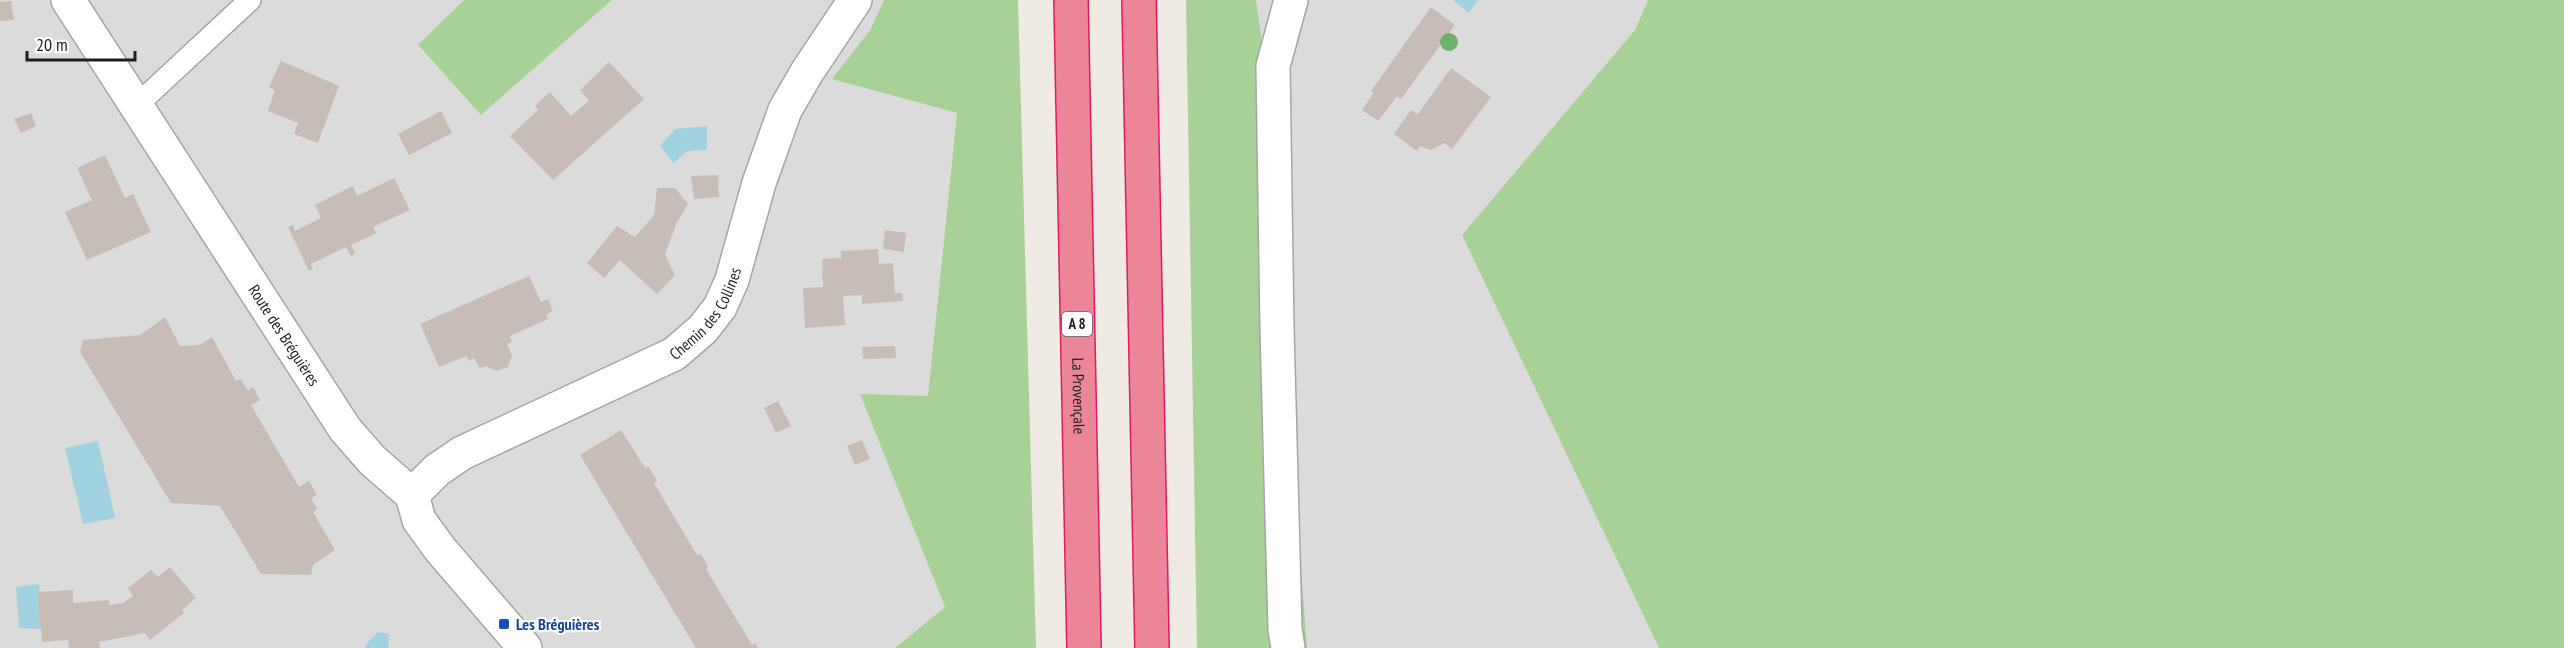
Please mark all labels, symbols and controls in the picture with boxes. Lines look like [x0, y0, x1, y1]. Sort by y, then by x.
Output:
scale bar [27, 24, 135, 62]
text: 20 m [36, 33, 68, 56]
street label: Chemin des Collines [665, 265, 745, 364]
street label: Route des Bréguières [244, 281, 324, 390]
road number: A 8 [1062, 312, 1092, 336]
street label: La Provençale [1068, 357, 1090, 434]
place label: Les Bréguières [516, 614, 600, 634]
marker: Les Bréguières [497, 617, 511, 631]

